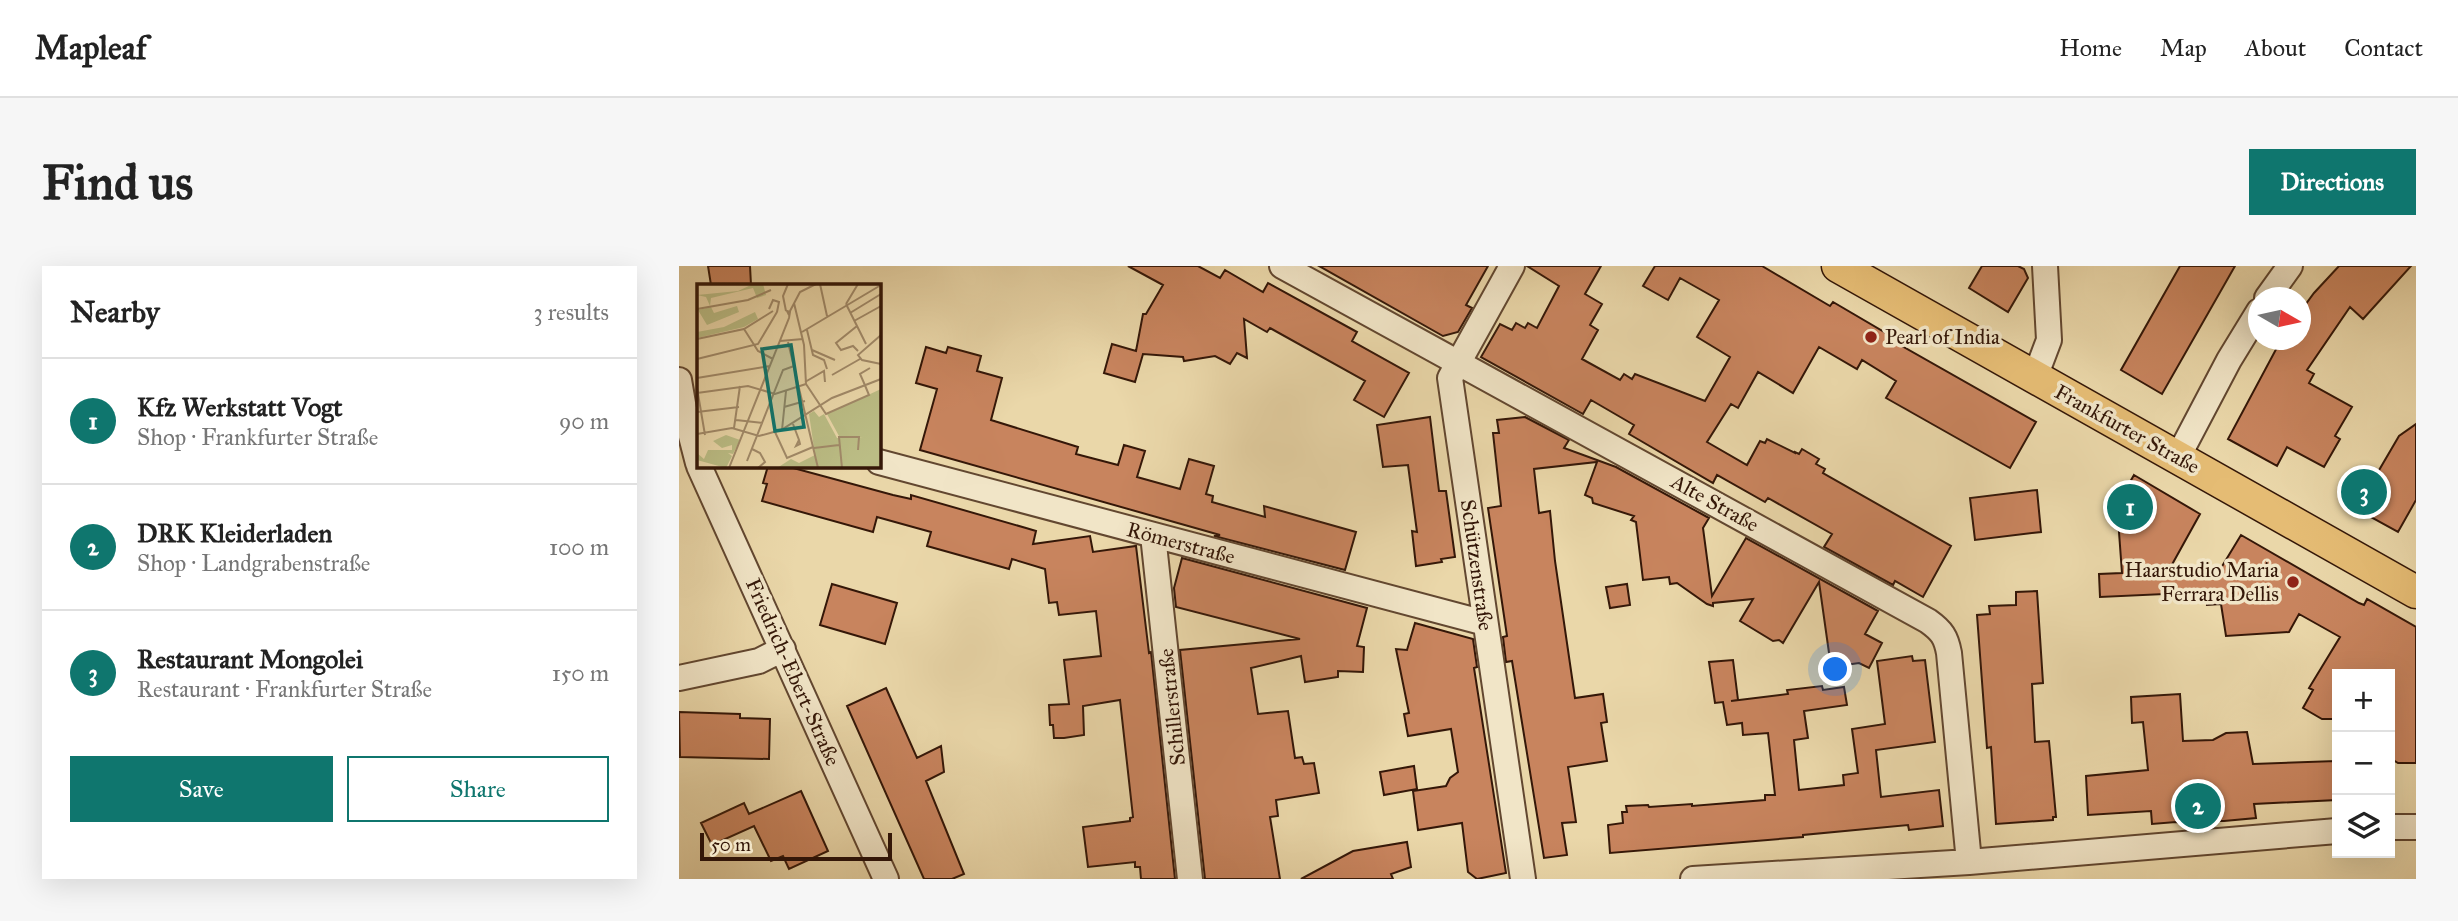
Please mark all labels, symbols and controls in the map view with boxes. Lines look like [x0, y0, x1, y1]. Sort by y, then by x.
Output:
text: Mapleaf [35, 28, 147, 68]
text: Home [2059, 33, 2122, 63]
text: Map [2160, 33, 2207, 63]
text: About [2245, 33, 2306, 63]
text: Contact [2344, 33, 2423, 63]
button: Directions [2249, 149, 2416, 215]
text: Find us [42, 153, 193, 212]
inset map [697, 284, 880, 467]
north arrow [2248, 287, 2311, 350]
text: Nearby [70, 294, 160, 330]
text: 3 results [533, 298, 609, 326]
place label: Pearl of India [1885, 324, 2000, 350]
marker: Pearl of India [1863, 329, 1879, 345]
street label: Frankfurter Straße [2050, 378, 2204, 480]
text: Kfz Werkstatt Vogt [137, 391, 343, 423]
text: 1 [88, 407, 98, 435]
text: 90 m [559, 407, 609, 435]
text: Shop · Frankfurter Straße [137, 423, 378, 451]
pin: 3 [2341, 466, 2387, 518]
street label: Alte Straße [1666, 468, 1764, 538]
pin: 1 [2107, 481, 2153, 533]
street label: Schützenstraße [1455, 498, 1499, 633]
street label: Römerstraße [1124, 516, 1238, 570]
text: DRK Kleiderladen [137, 517, 332, 549]
text: 2 [87, 533, 99, 561]
text: 100 m [549, 533, 609, 561]
text: Shop · Landgrabenstraße [137, 549, 370, 577]
place label: Haarstudio Maria Ferrara Dellis [2124, 557, 2279, 607]
street label: Friedrich-Ebert-Straße [740, 574, 846, 770]
marker: Haarstudio Maria Ferrara Dellis [2285, 574, 2301, 590]
text: Restaurant Mongolei [137, 643, 363, 675]
street label: Schillerstraße [1153, 647, 1191, 767]
your location [1818, 652, 1852, 686]
text: 3 [88, 659, 98, 687]
text: 150 m [552, 659, 609, 687]
map controls [2332, 669, 2395, 858]
button: + [2332, 669, 2395, 732]
text: Restaurant · Frankfurter Straße [137, 675, 432, 703]
button: − [2332, 732, 2395, 795]
button: Save [70, 756, 333, 822]
button: Share [347, 756, 609, 822]
pin: 2 [2175, 780, 2221, 832]
button: layers [2332, 795, 2395, 858]
scale bar [700, 830, 893, 862]
text: 50 m [711, 833, 751, 856]

